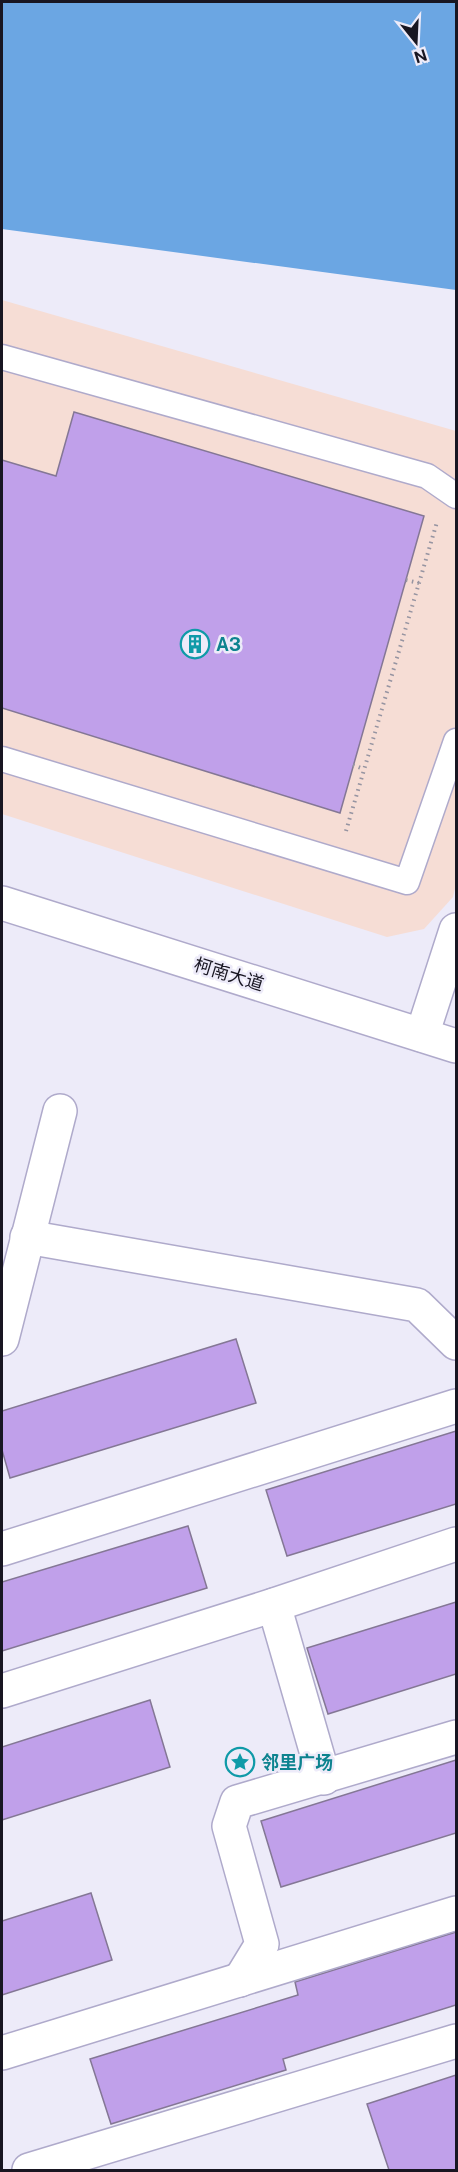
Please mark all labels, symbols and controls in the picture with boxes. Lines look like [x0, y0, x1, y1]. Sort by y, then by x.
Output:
north arrow [386, 12, 446, 72]
text: N [412, 45, 429, 67]
building icon: A3 [179, 628, 211, 660]
place label: A3 [216, 634, 241, 655]
street label: 柯南大道 [192, 953, 266, 995]
place icon: 邻里广场 [224, 1746, 256, 1778]
place label: 邻里广场 [261, 1752, 333, 1773]

